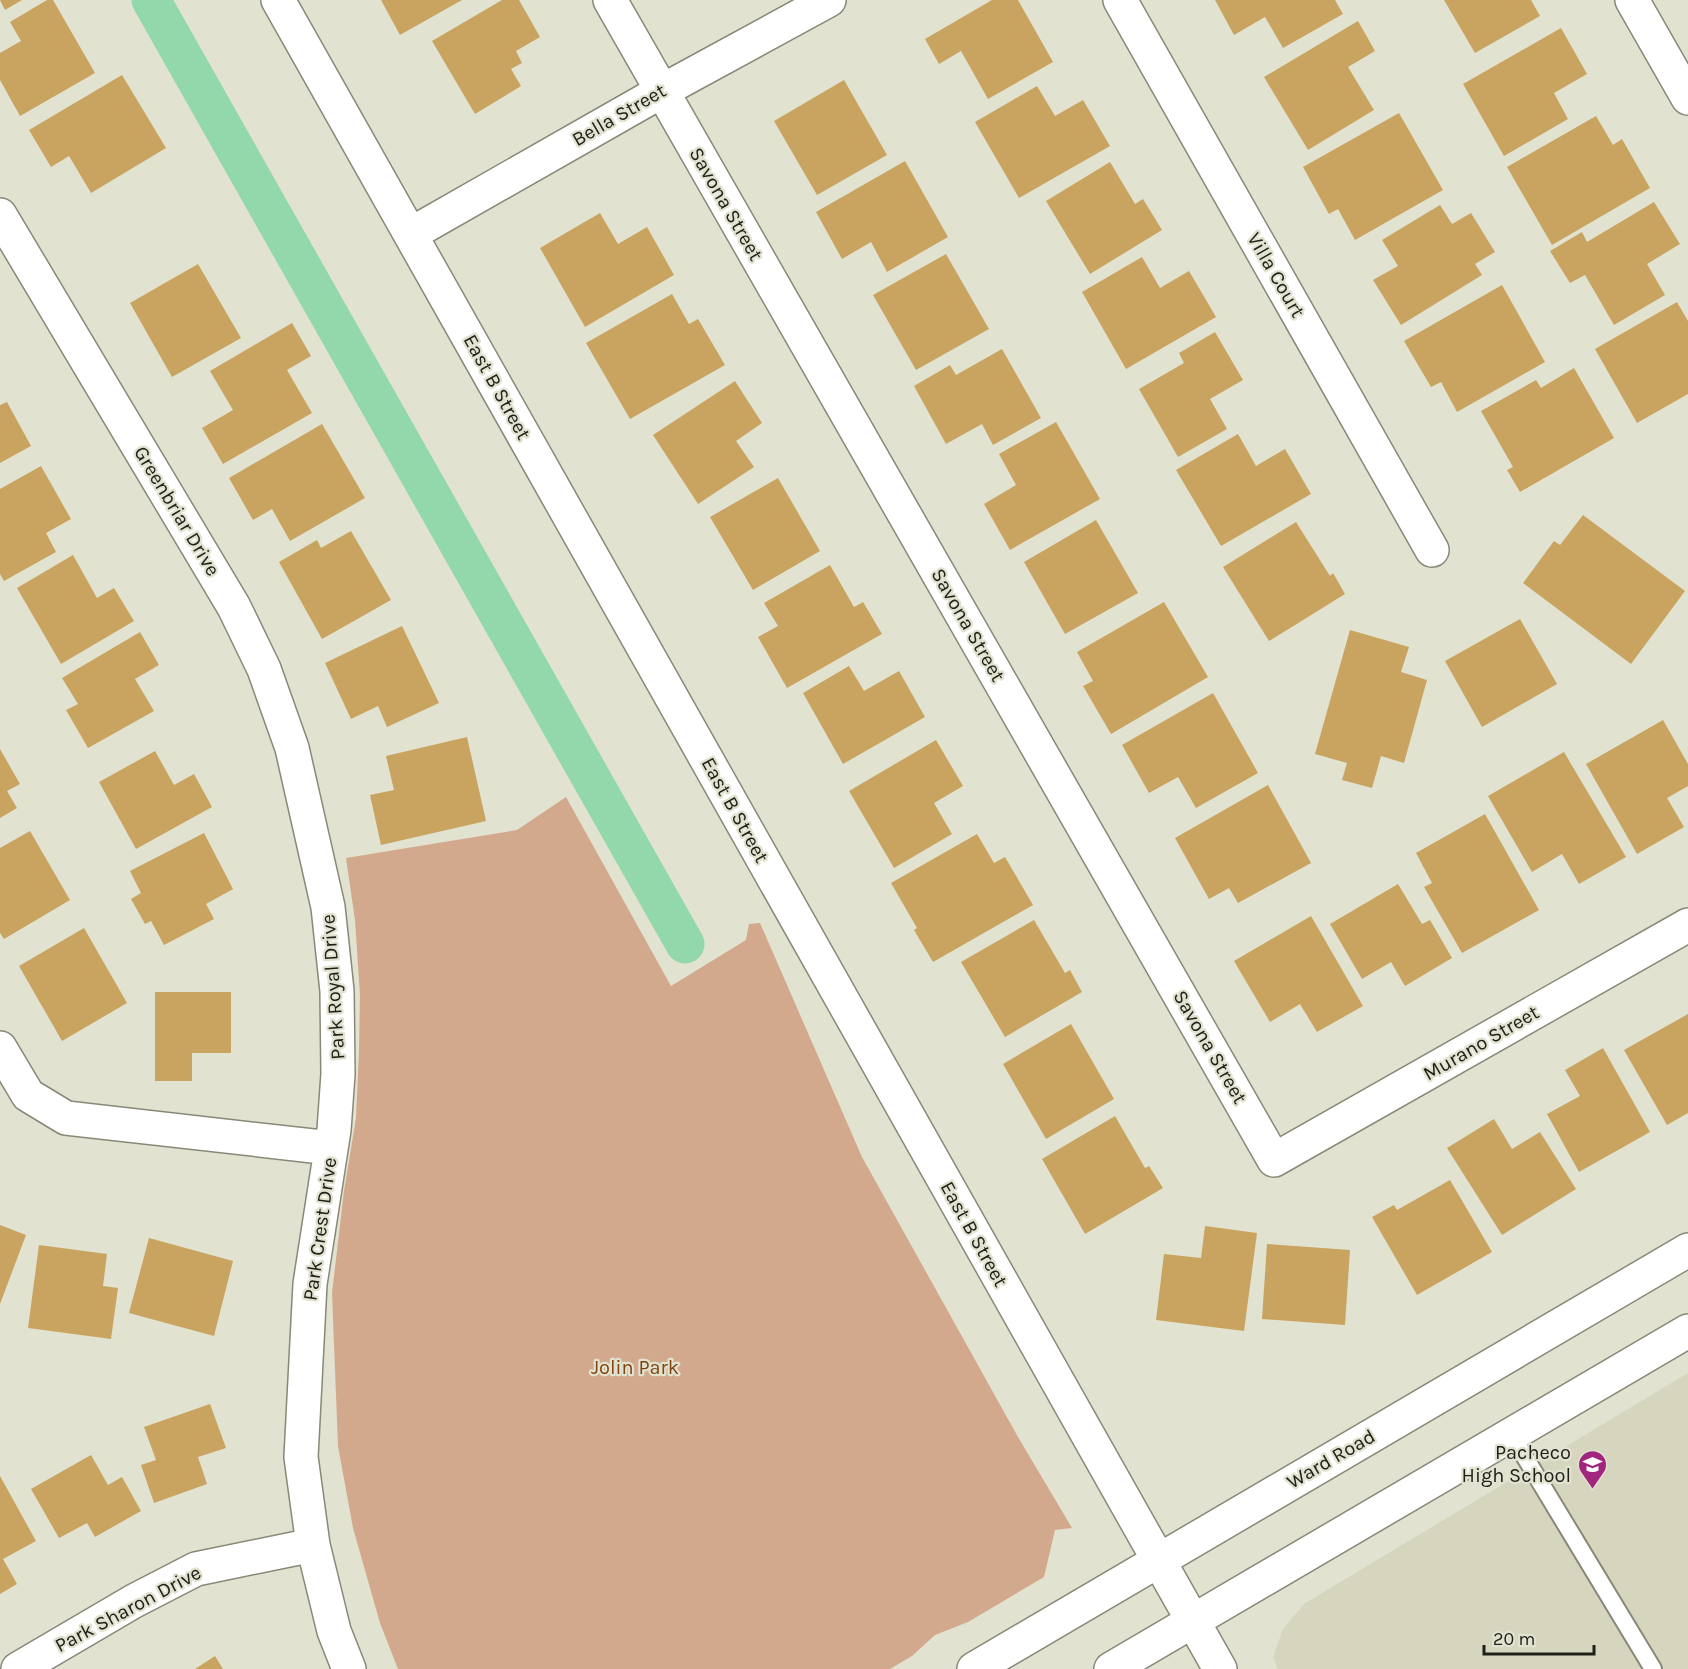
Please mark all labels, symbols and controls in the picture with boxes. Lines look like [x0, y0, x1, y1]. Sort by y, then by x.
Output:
street label: Bella Street [568, 79, 670, 151]
street label: Savona Street [684, 143, 768, 265]
street label: Villa Court [1242, 228, 1310, 322]
street label: East B Street [459, 330, 536, 444]
street label: Greenbriar Drive [129, 442, 225, 580]
street label: Savona Street [926, 564, 1010, 686]
street label: East B Street [697, 753, 774, 867]
street label: Park Royal Drive [316, 913, 350, 1061]
street label: Savona Street [1168, 986, 1252, 1108]
street label: Murano Street [1419, 1000, 1543, 1085]
street label: Park Crest Drive [299, 1156, 341, 1302]
street label: East B Street [936, 1177, 1013, 1291]
park label: Jolin Park [591, 1356, 679, 1379]
street label: Ward Road [1283, 1425, 1379, 1493]
place label: Pacheco High School [1462, 1441, 1571, 1487]
school or university icon: Pacheco High School [1576, 1448, 1608, 1490]
street label: Park Sharon Drive [51, 1561, 205, 1657]
scale bar [1484, 1618, 1594, 1656]
text: 20 m [1493, 1628, 1535, 1650]

